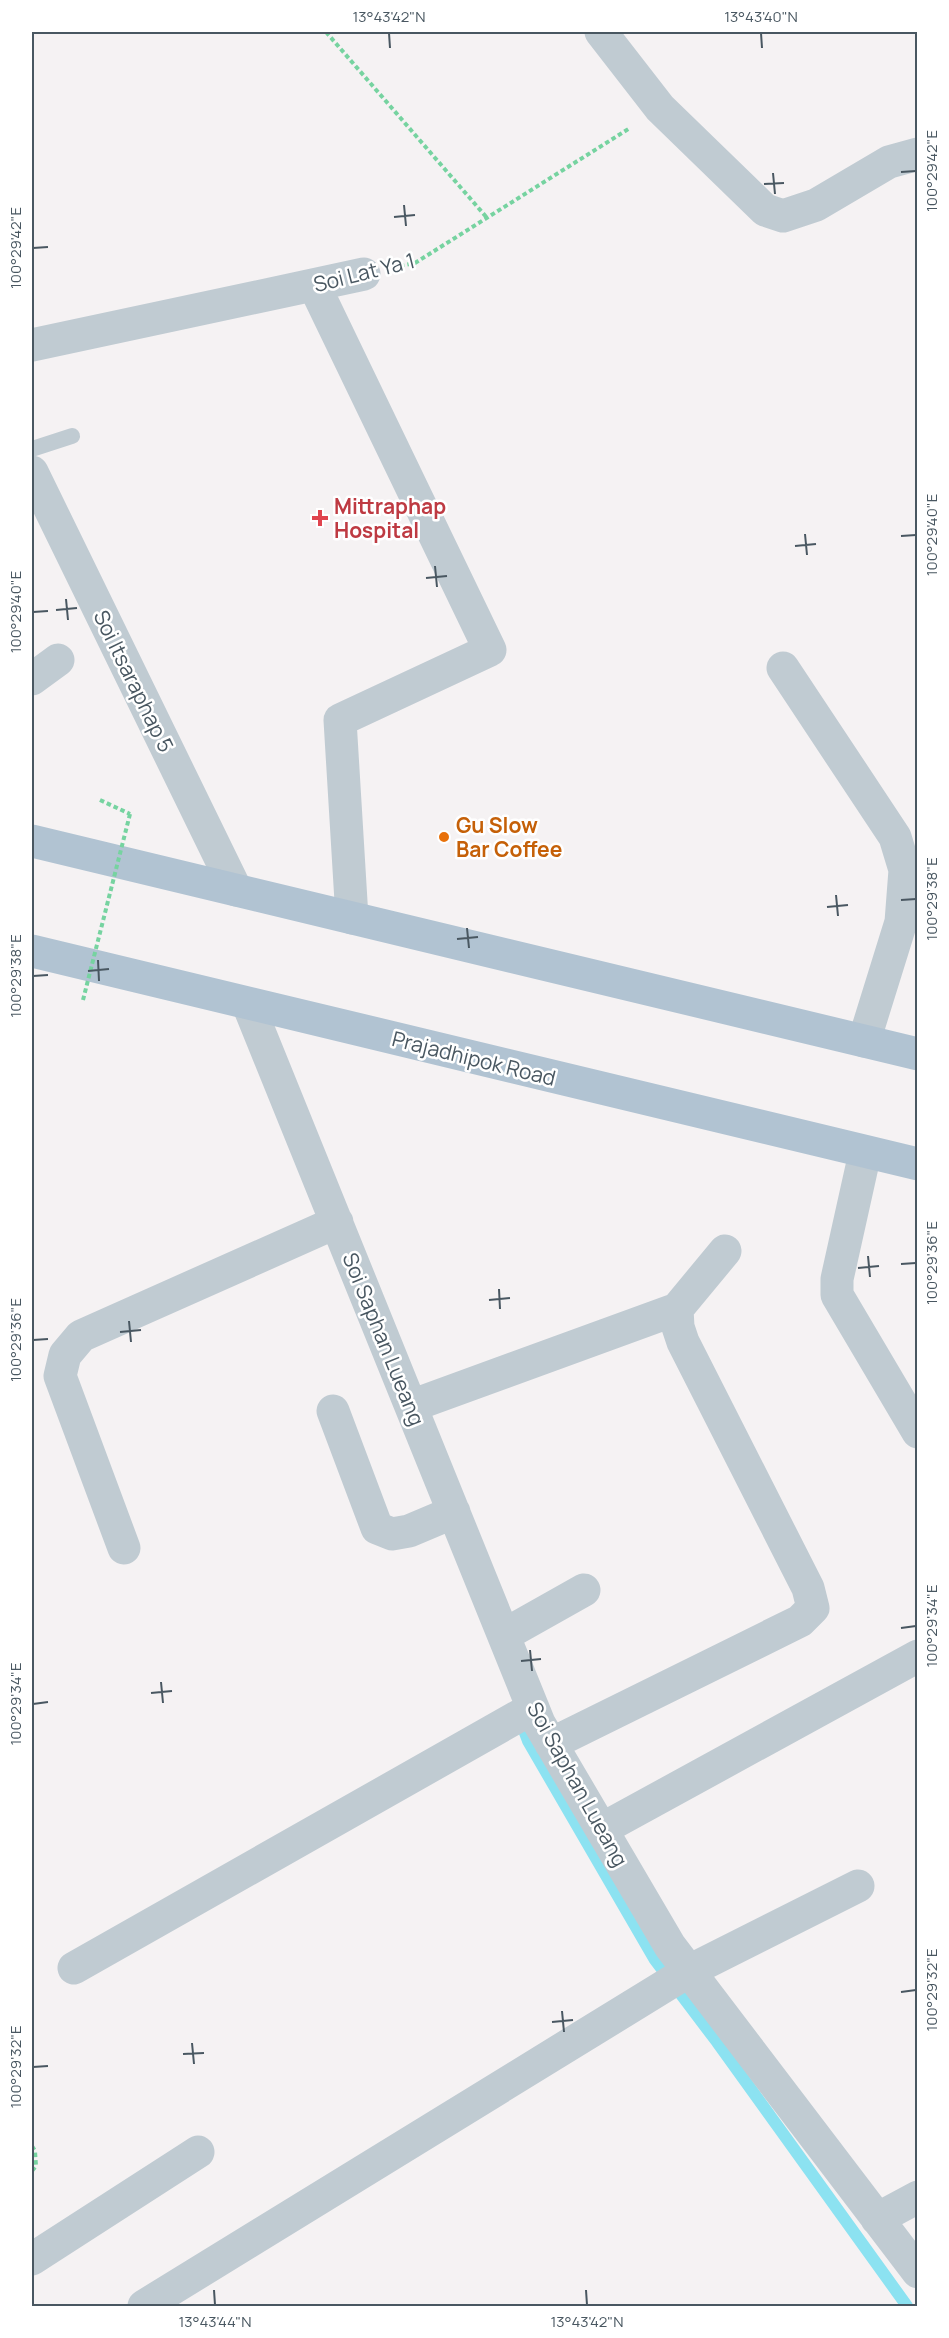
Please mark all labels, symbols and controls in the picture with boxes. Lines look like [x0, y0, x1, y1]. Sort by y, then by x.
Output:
text: 13°43'42"N [353, 6, 425, 27]
text: 13°43'40"N [724, 6, 798, 27]
text: 100°29'42"E [921, 130, 942, 212]
text: 100°29'42"E [5, 207, 26, 289]
street label: Soi Lat Ya 1 [310, 246, 418, 298]
place label: Mittraphap Hospital [334, 492, 446, 544]
text: 100°29'40"E [921, 494, 942, 576]
marker: Mittraphap Hospital [311, 509, 329, 527]
text: 100°29'40"E [5, 571, 26, 653]
street label: Soi Itsaraphap 5 [88, 605, 180, 757]
place label: Gu Slow Bar Coffee [456, 811, 562, 863]
marker: Gu Slow Bar Coffee [437, 830, 451, 844]
text: 100°29'38"E [921, 857, 942, 941]
text: 100°29'38"E [5, 934, 26, 1018]
street label: Prajadhipok Road [389, 1024, 559, 1092]
text: 100°29'36"E [921, 1221, 942, 1305]
street label: Soi Saphan Lueang [337, 1248, 431, 1430]
text: 100°29'36"E [5, 1298, 26, 1382]
text: 100°29'34"E [921, 1584, 942, 1668]
text: 100°29'34"E [5, 1662, 26, 1746]
street label: Soi Saphan Lueang [521, 1697, 635, 1871]
text: 100°29'32"E [921, 1948, 942, 2032]
text: 100°29'32"E [5, 2025, 26, 2109]
text: 13°43'44"N [179, 2311, 251, 2332]
text: 13°43'42"N [551, 2311, 623, 2332]

